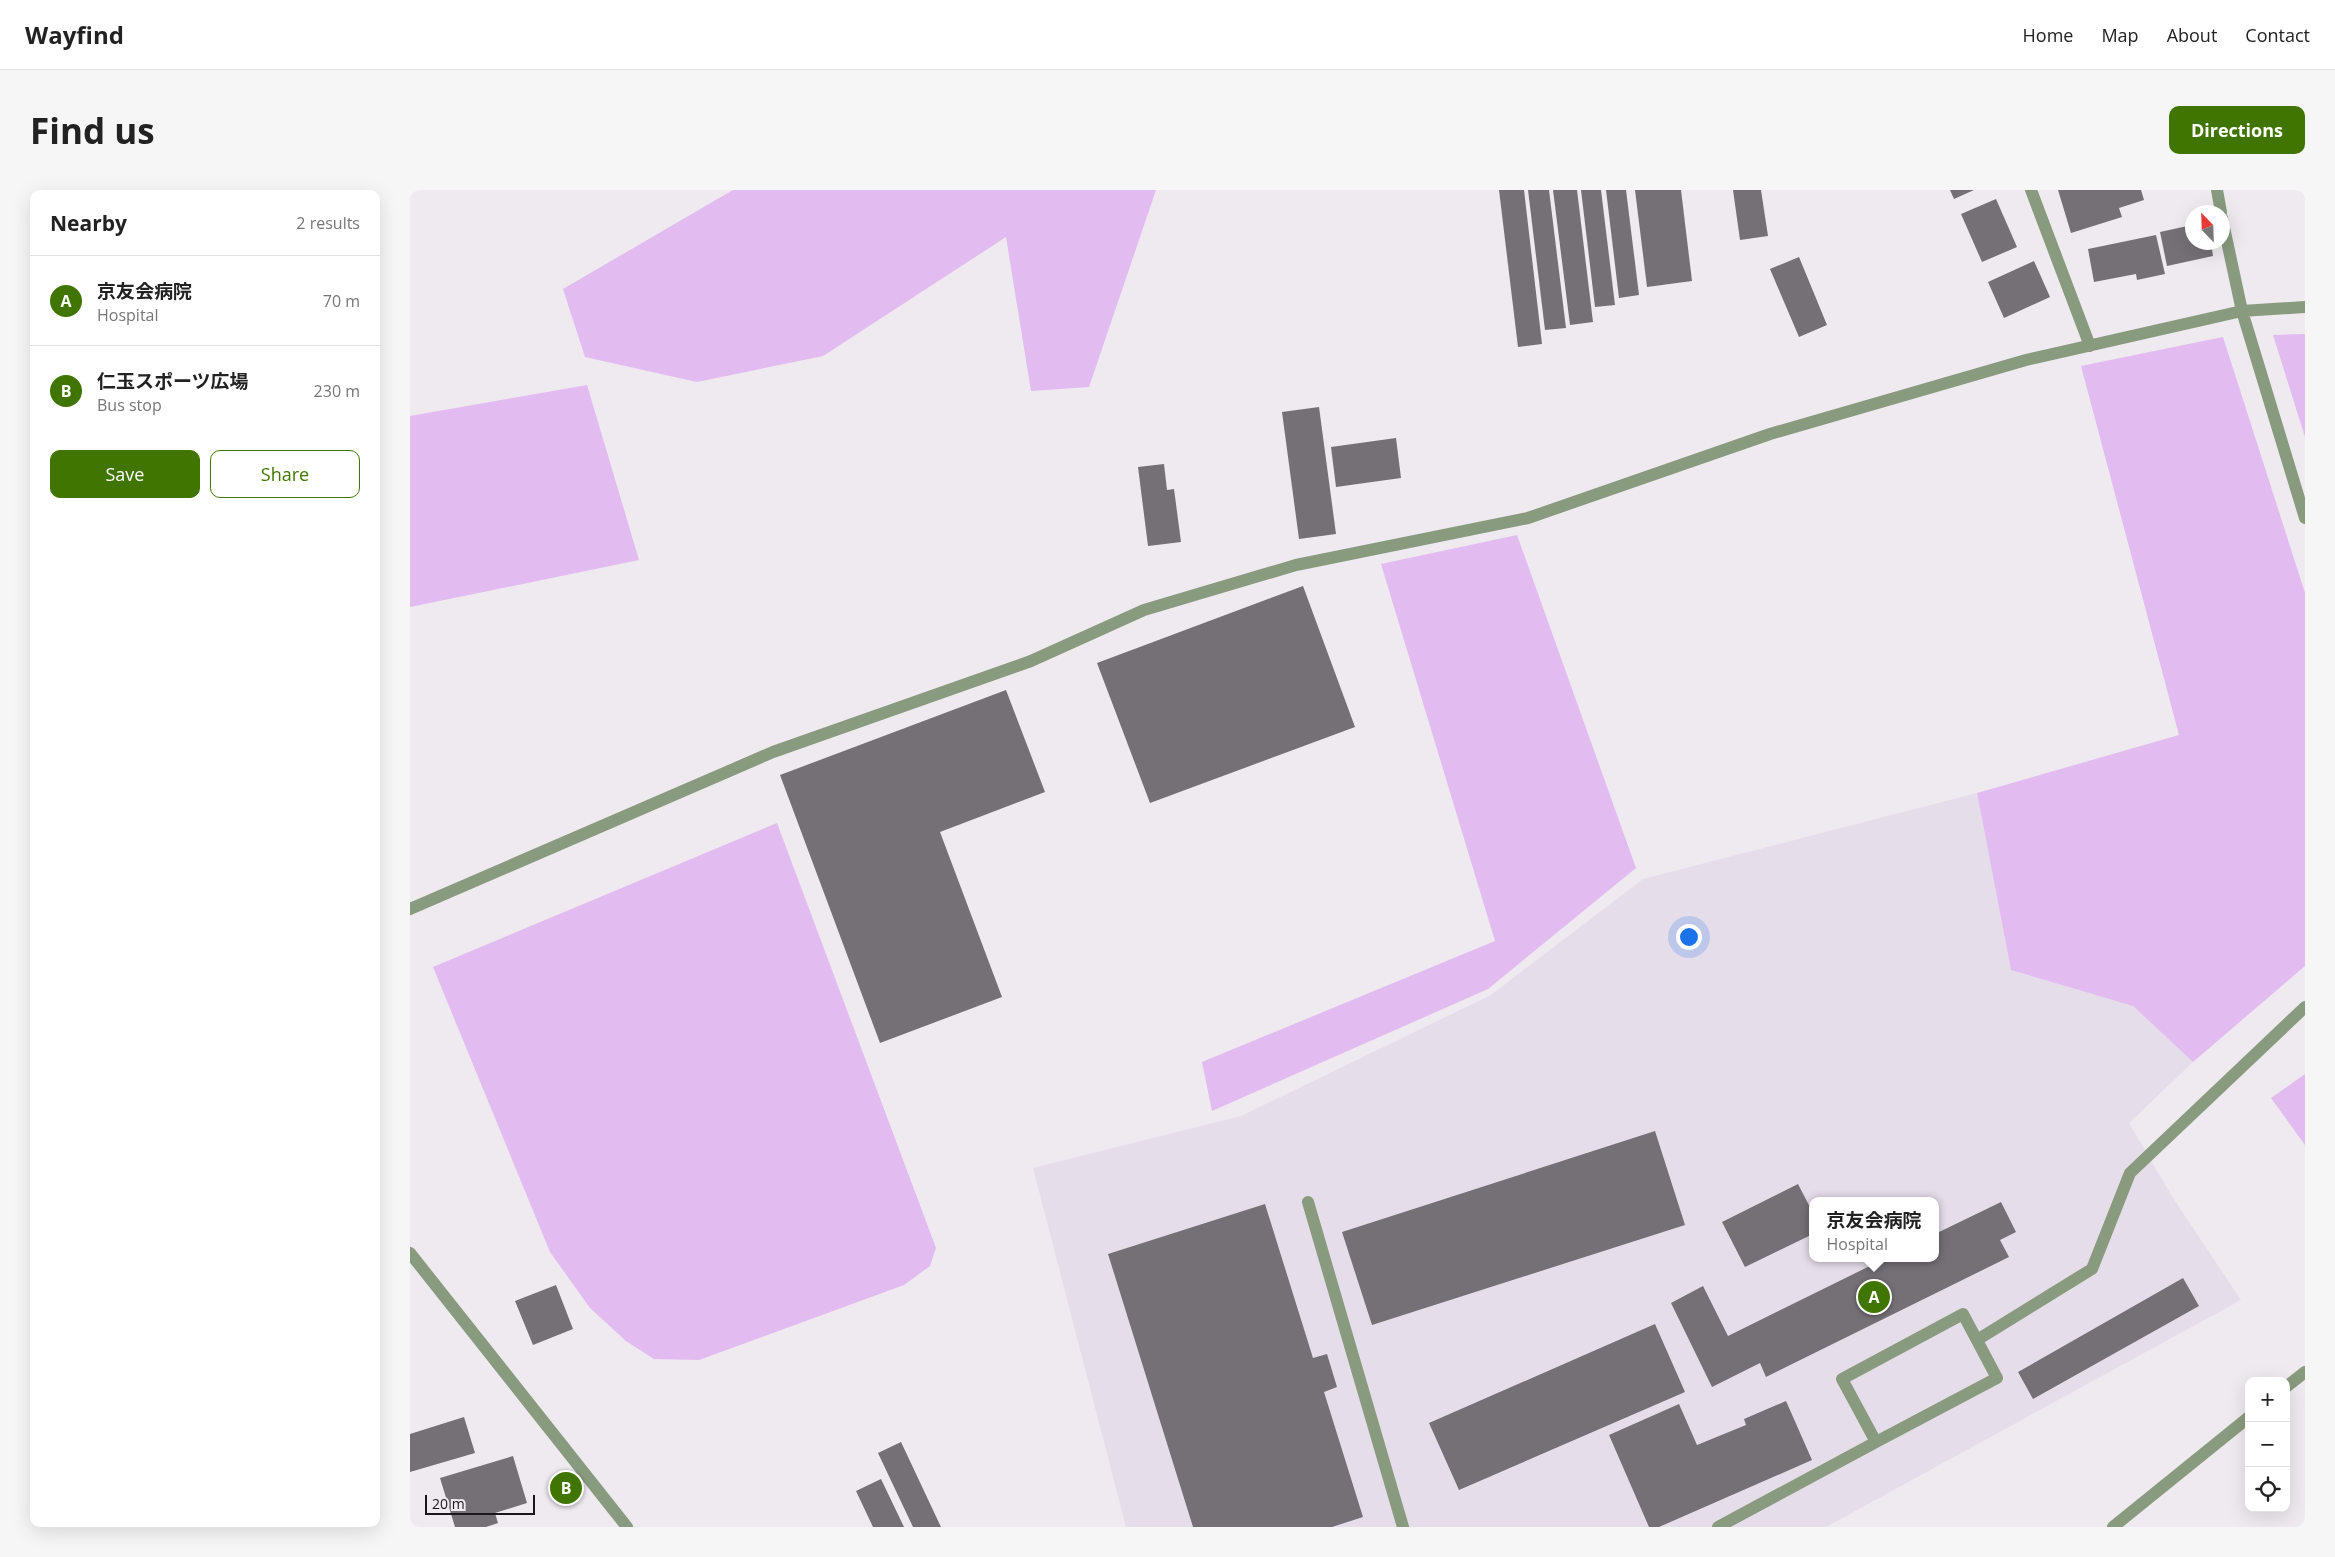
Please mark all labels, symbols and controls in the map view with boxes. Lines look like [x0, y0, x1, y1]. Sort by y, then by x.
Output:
text: Wayfind [25, 18, 124, 51]
text: Home [2023, 23, 2073, 47]
text: Map [2101, 23, 2139, 47]
text: About [2167, 23, 2217, 47]
text: Contact [2245, 23, 2310, 47]
button: Directions [2169, 106, 2305, 154]
text: Find us [30, 107, 155, 154]
north arrow [2185, 205, 2230, 250]
text: Nearby [50, 209, 127, 237]
text: 2 results [296, 212, 360, 234]
text: 京友会病院 [97, 278, 192, 304]
text: A [60, 290, 72, 312]
text: 70 m [323, 290, 360, 312]
text: Hospital [97, 304, 159, 326]
text: 仁玉スポーツ広場 [97, 368, 249, 394]
text: B [61, 380, 71, 402]
text: 230 m [314, 380, 360, 402]
text: Bus stop [97, 394, 162, 416]
button: Save [50, 450, 200, 498]
button: Share [210, 450, 360, 498]
your location [1676, 924, 1702, 950]
popup [1809, 1197, 1939, 1262]
text: 京友会病院 [1826, 1207, 1922, 1233]
text: Hospital [1826, 1233, 1888, 1255]
pin: A [1858, 1278, 1890, 1316]
map controls [2245, 1377, 2290, 1512]
button: + [2245, 1377, 2290, 1422]
button: − [2245, 1422, 2290, 1467]
button: locate [2245, 1467, 2290, 1512]
pin: B [550, 1469, 582, 1507]
scale bar [425, 1492, 535, 1515]
text: 20 m [432, 1494, 465, 1513]

